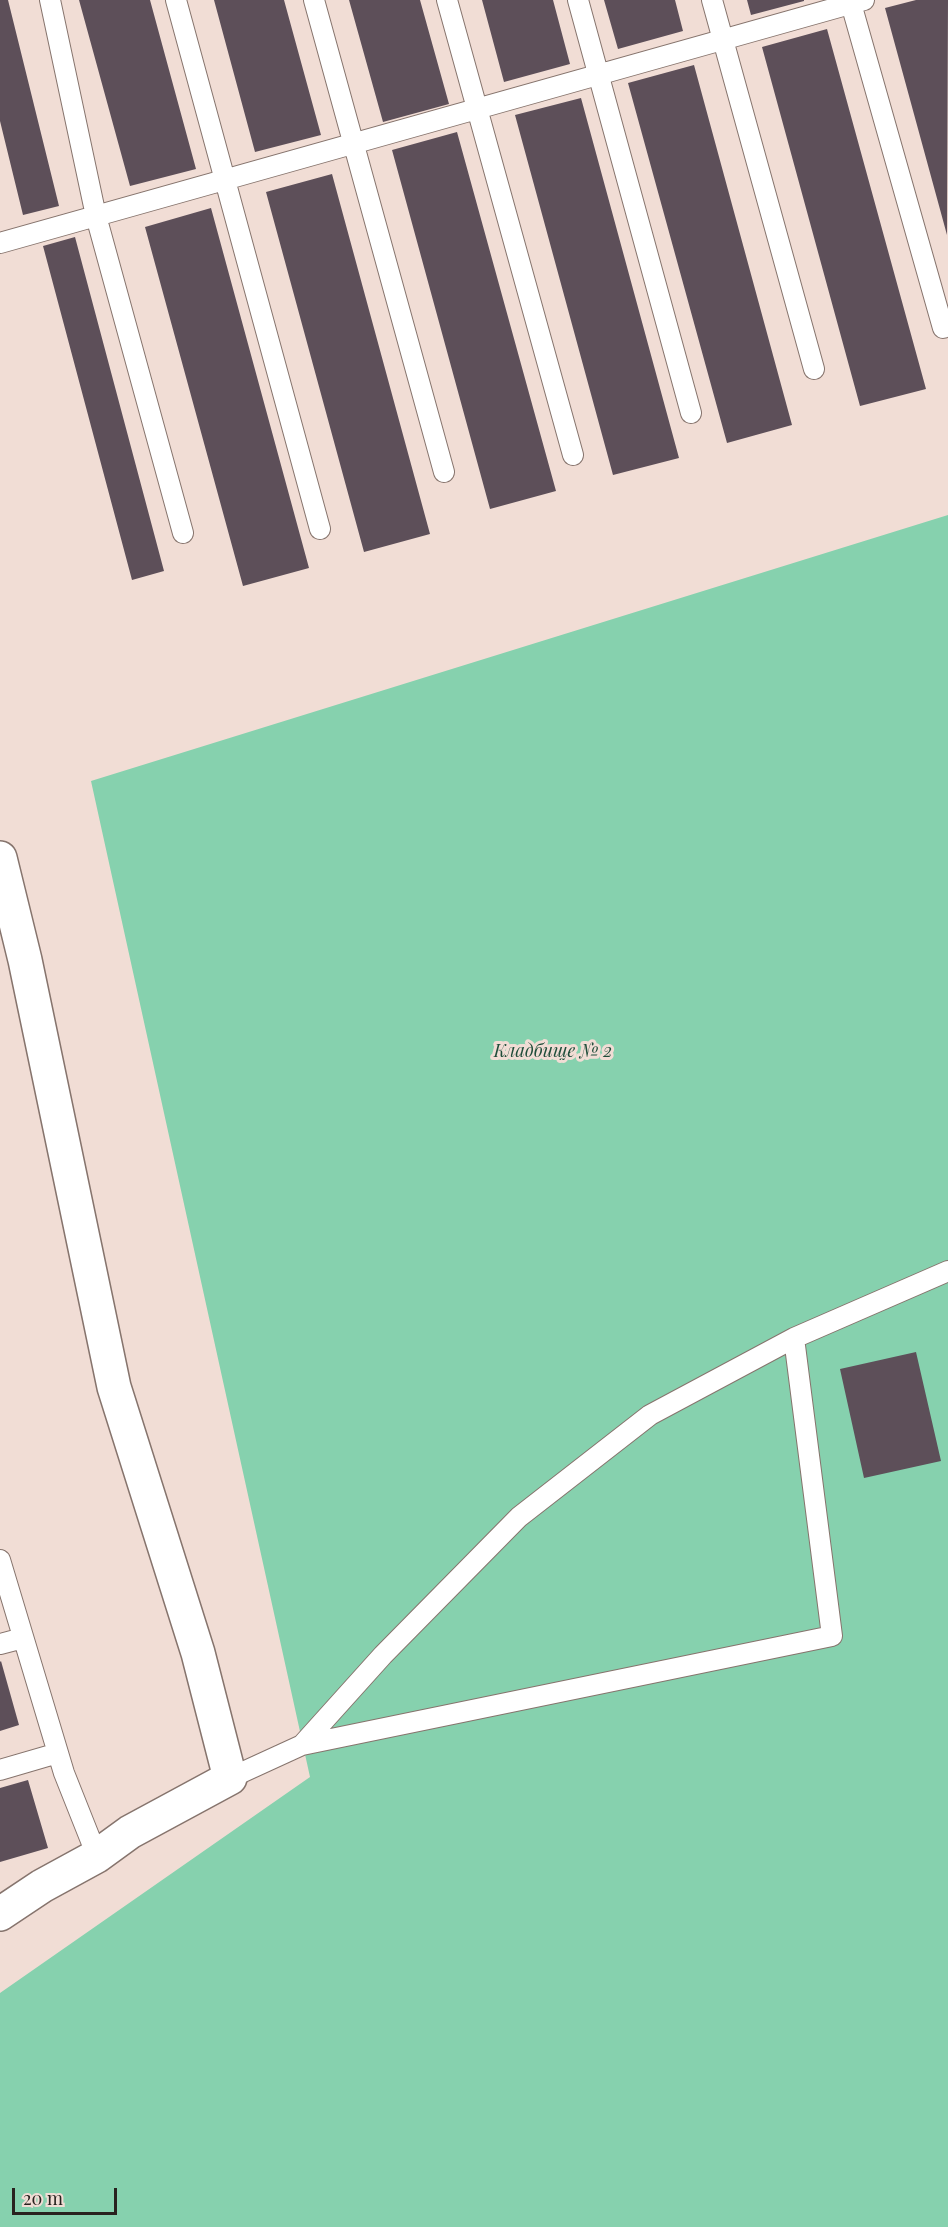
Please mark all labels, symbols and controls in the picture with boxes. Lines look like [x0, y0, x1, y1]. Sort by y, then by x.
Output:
park label: Кладбище № 2 [494, 1040, 612, 1062]
scale bar [15, 2176, 120, 2214]
text: 20 m [23, 2186, 63, 2210]

